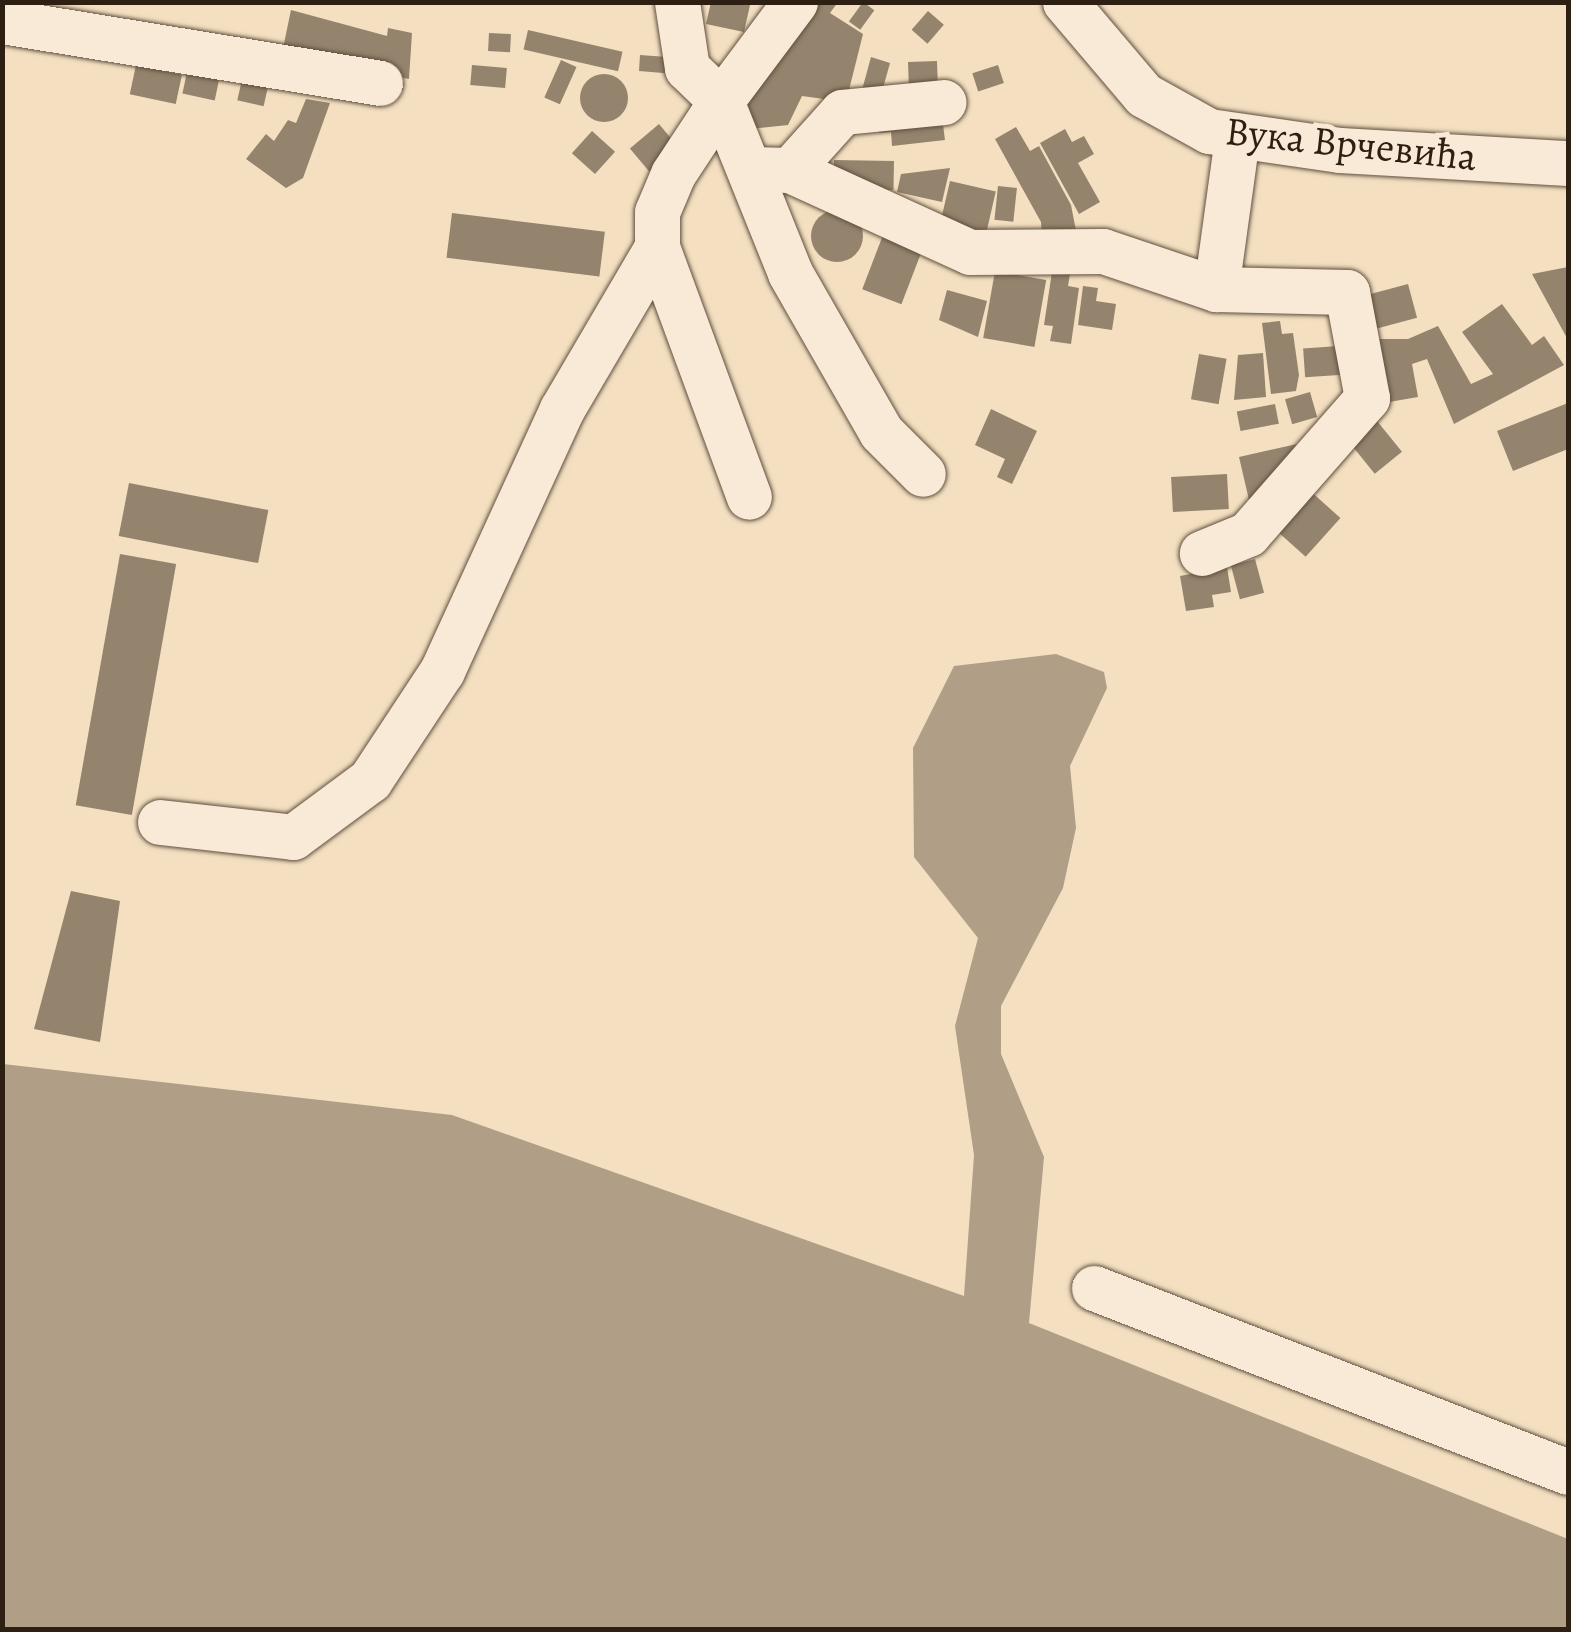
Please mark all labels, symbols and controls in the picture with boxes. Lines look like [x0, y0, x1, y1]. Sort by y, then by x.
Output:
street label: Вука Врчевића [1223, 107, 1479, 181]

